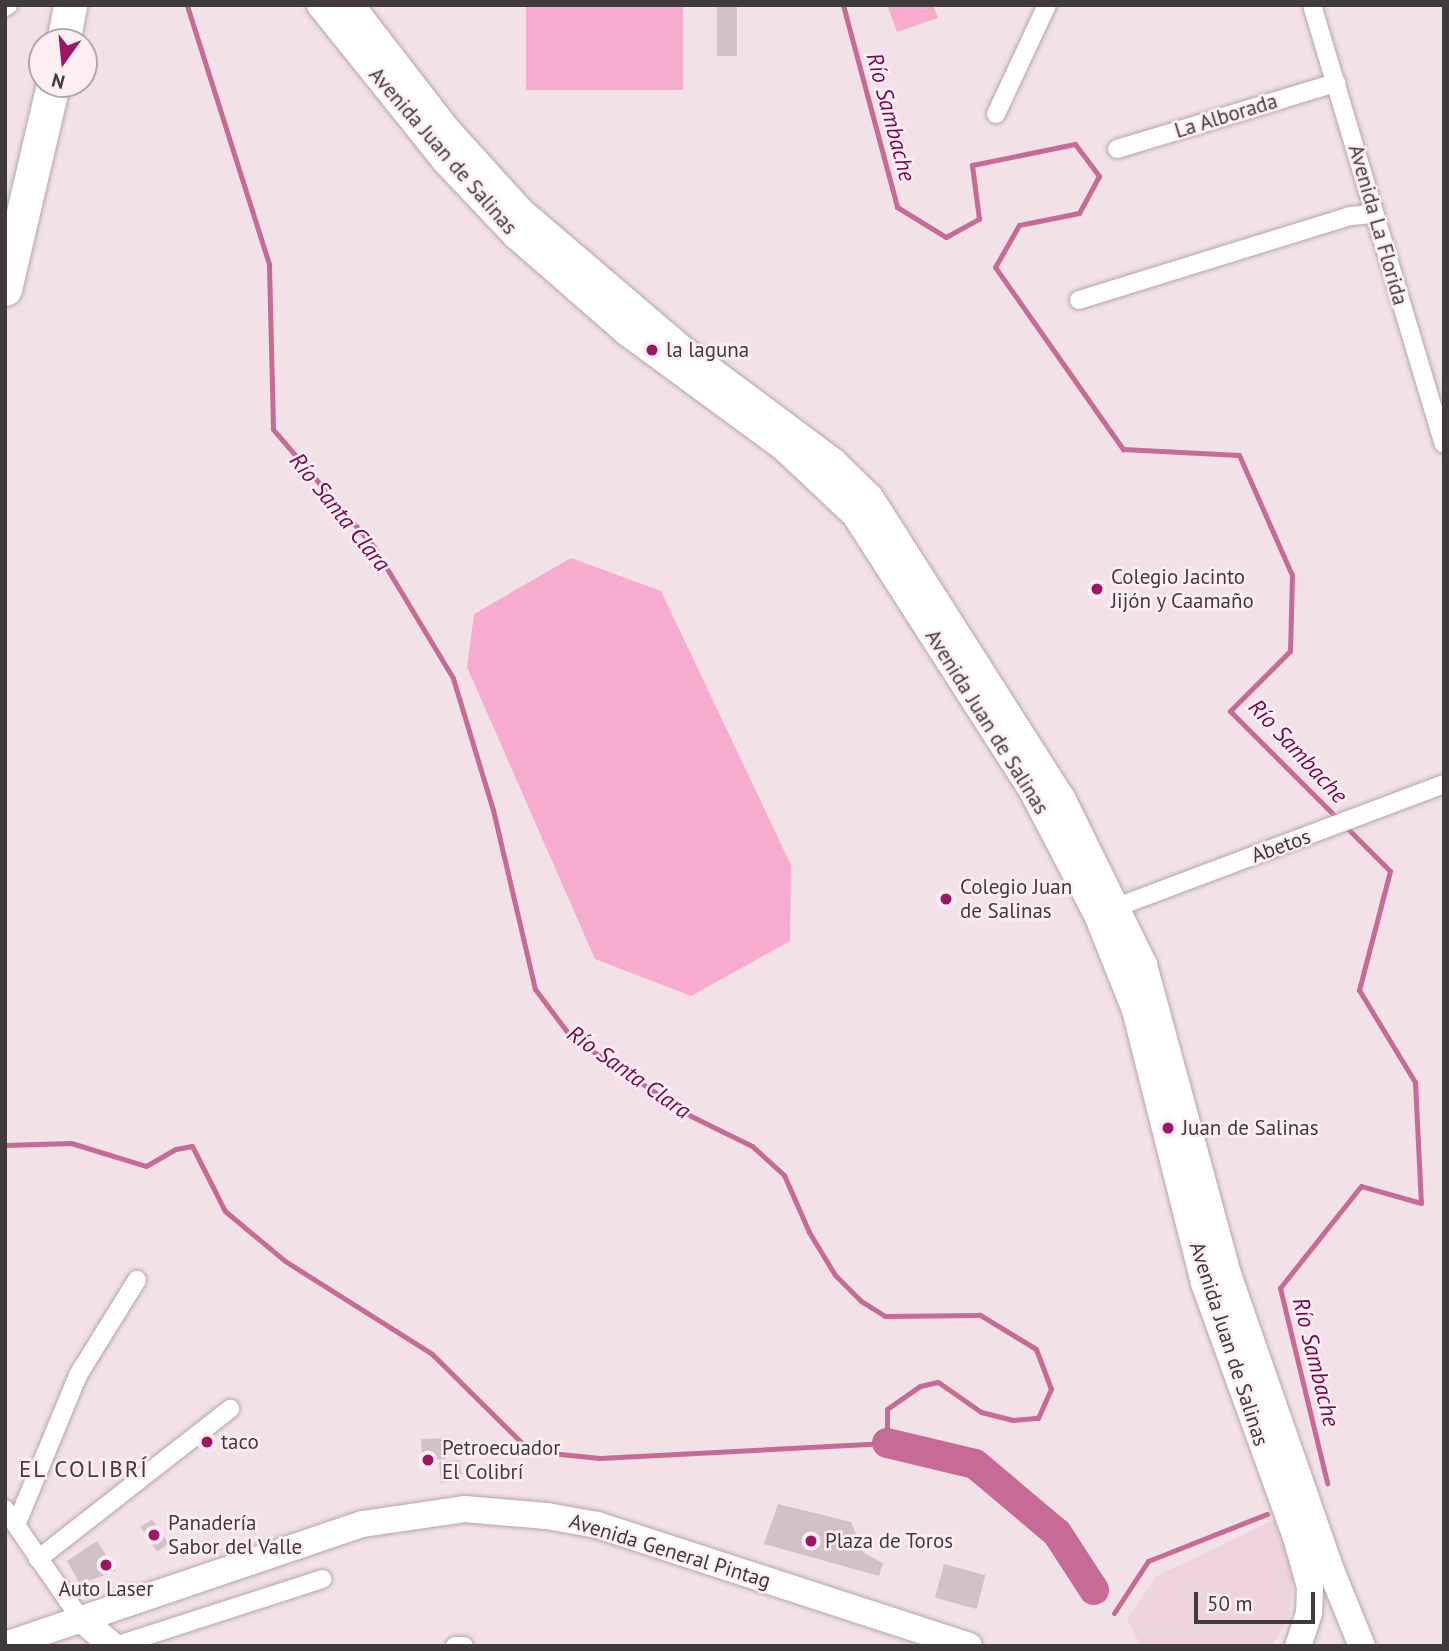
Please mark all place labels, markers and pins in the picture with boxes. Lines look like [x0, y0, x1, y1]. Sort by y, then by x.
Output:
place label: la laguna [666, 337, 749, 363]
marker: la laguna [644, 342, 660, 358]
place label: Colegio Jacinto Jijón y Caamaño [1111, 564, 1255, 614]
marker: Colegio Jacinto Jijón y Caamaño [1089, 581, 1105, 597]
place label: Colegio Juan de Salinas [960, 874, 1072, 924]
marker: Colegio Juan de Salinas [938, 891, 954, 907]
place label: Juan de Salinas [1182, 1115, 1319, 1141]
marker: Juan de Salinas [1160, 1120, 1176, 1136]
place label: taco [221, 1429, 259, 1455]
marker: taco [199, 1434, 215, 1450]
place label: Petroecuador El Colibrí [442, 1435, 561, 1485]
marker: Petroecuador El Colibrí [420, 1452, 436, 1468]
place label: Panadería Sabor del Valle [168, 1510, 303, 1560]
marker: Panadería Sabor del Valle [146, 1527, 162, 1543]
place label: Plaza de Toros [825, 1528, 954, 1554]
marker: Plaza de Toros [803, 1533, 819, 1549]
marker: Auto Laser [98, 1557, 114, 1573]
place label: Auto Laser [59, 1576, 153, 1602]

